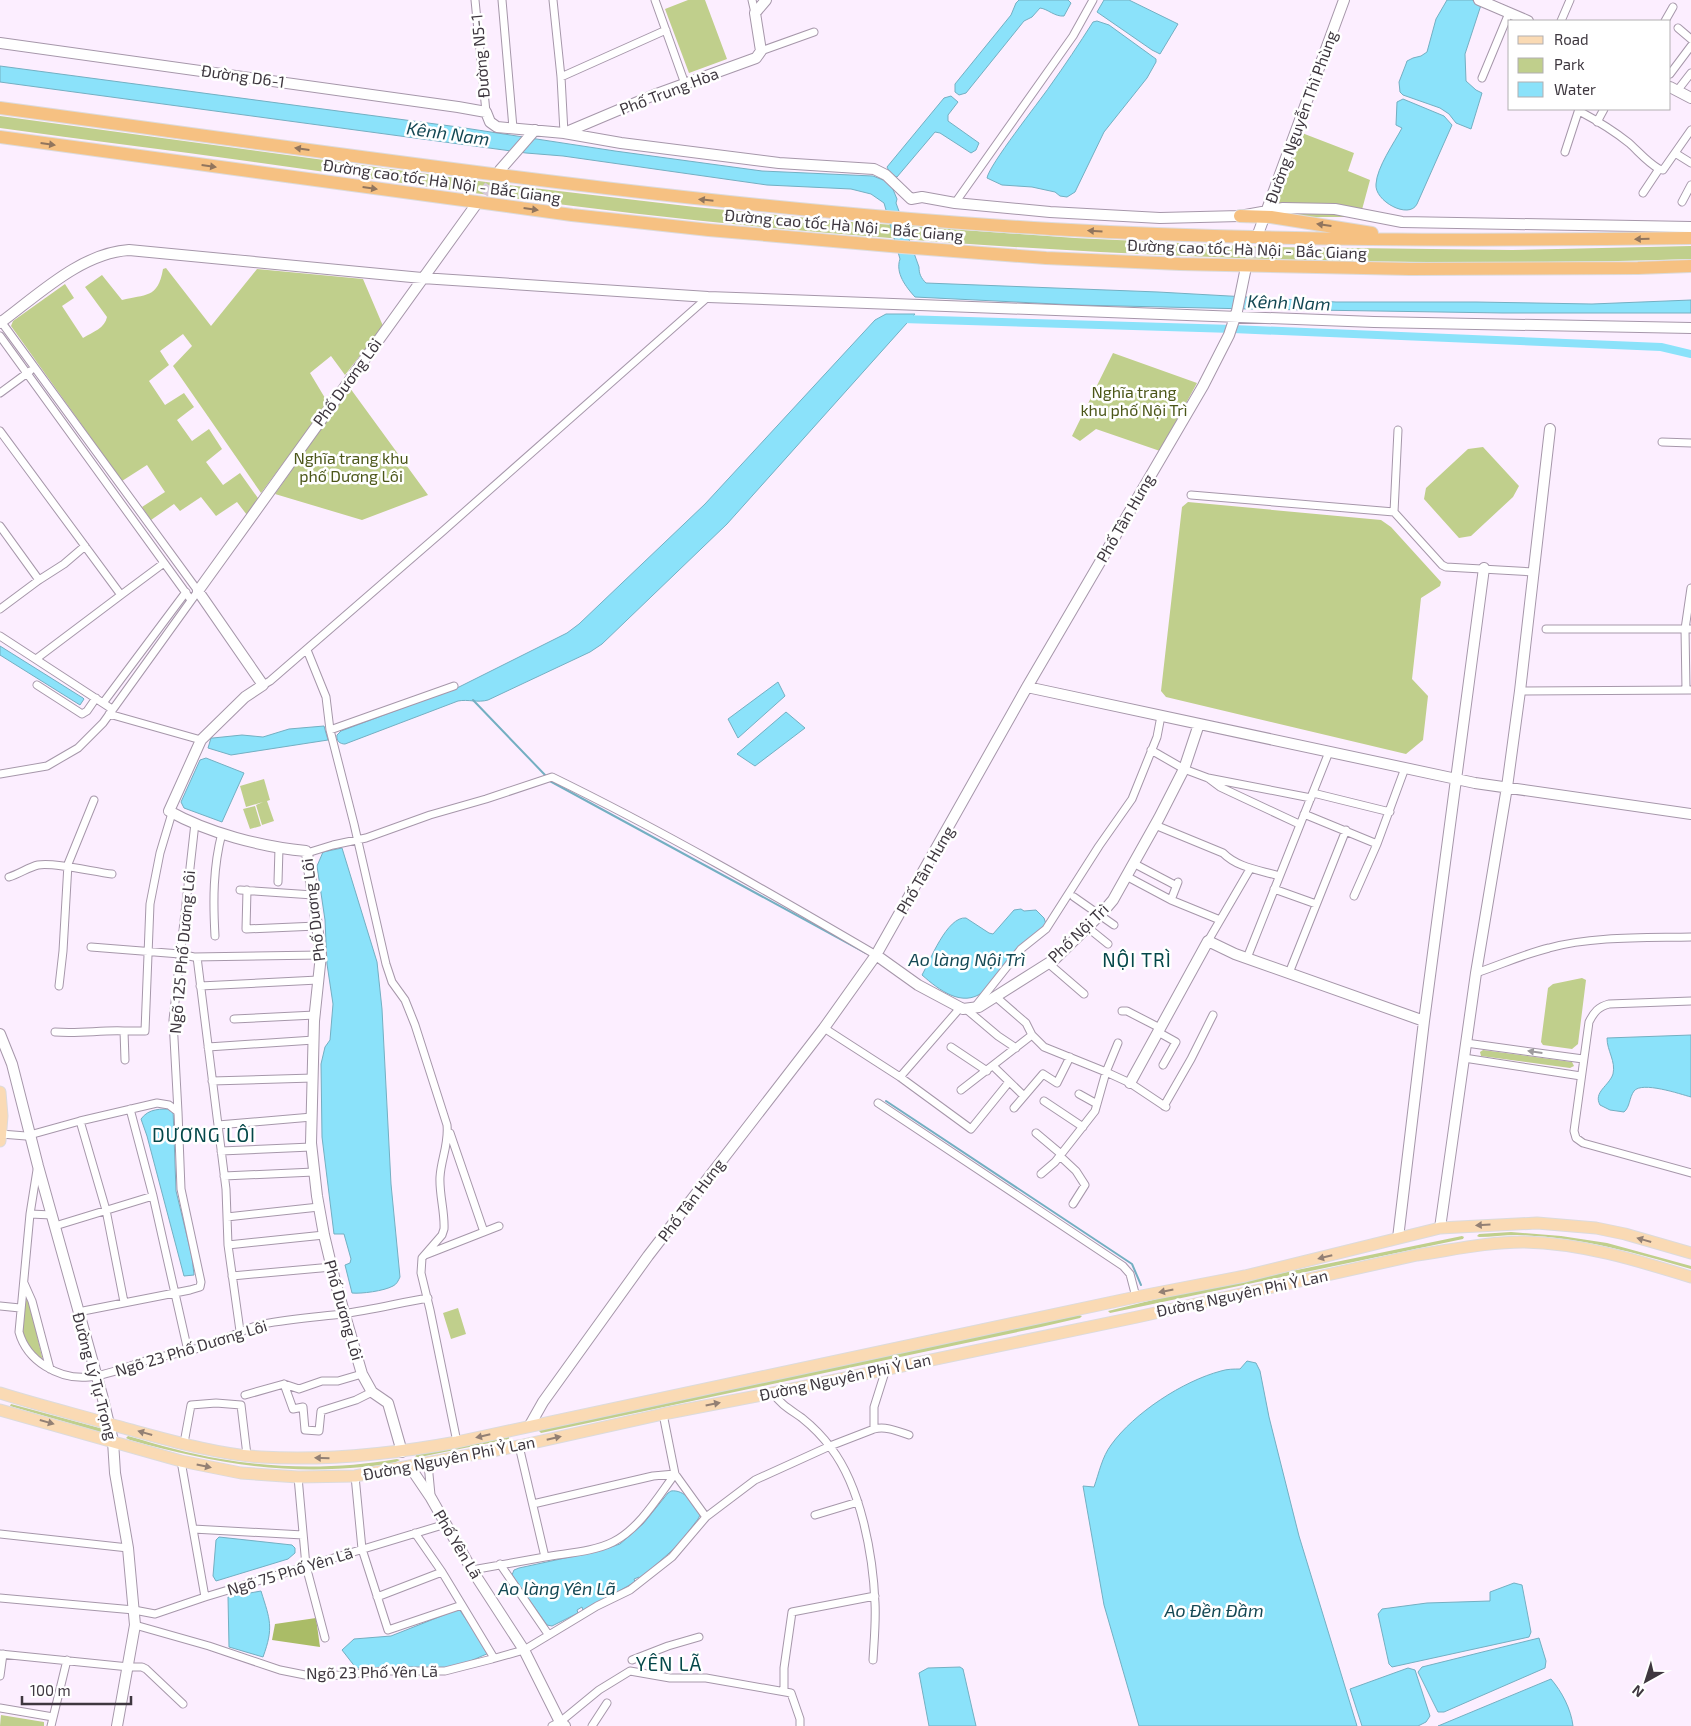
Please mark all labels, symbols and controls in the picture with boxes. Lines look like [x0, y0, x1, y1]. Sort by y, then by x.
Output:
street label: Đường N5-1 [466, 13, 493, 99]
legend [1508, 20, 1671, 110]
street label: Đường Nguyễn Thì Phùng [1260, 28, 1341, 206]
text: Road [1554, 30, 1589, 48]
text: Park [1554, 55, 1585, 73]
street label: Đường D6-1 [200, 60, 286, 91]
street label: Phố Trung Hòa [617, 63, 721, 118]
text: Water [1554, 80, 1596, 98]
water label: Kênh Nam [405, 116, 491, 150]
one-way arrow [41, 140, 57, 148]
one-way arrow [294, 145, 310, 153]
street label: Đường cao tốc Hà Nội - Bắc Giang [322, 154, 562, 207]
one-way arrow [202, 162, 218, 170]
one-way arrow [363, 184, 379, 192]
one-way arrow [698, 196, 714, 204]
one-way arrow [524, 205, 540, 213]
street label: Đường cao tốc Hà Nội - Bắc Giang [724, 205, 964, 244]
one-way arrow [1316, 221, 1332, 229]
one-way arrow [1087, 226, 1103, 234]
street label: Đường cao tốc Hà Nội - Bắc Giang [1127, 235, 1367, 262]
one-way arrow [1634, 235, 1650, 243]
water label: Kênh Nam [1247, 290, 1331, 314]
street label: Phố Dương Lôi [308, 334, 385, 429]
park label: Nghĩa trang khu phố Nội Trì [1080, 382, 1188, 419]
park label: Nghĩa trang khu phố Dương Lôi [293, 448, 409, 485]
street label: Phố Tân Hưng [1092, 470, 1158, 565]
street label: Phố Tân Hưng [892, 822, 958, 917]
street label: Phố Dương Lôi [297, 857, 328, 963]
street label: Ngõ 125 Phố Dương Lôi [165, 869, 198, 1035]
street label: Phố Nội Trì [1043, 899, 1112, 966]
water label: Ao làng Nội Trì [907, 948, 1026, 970]
district label: NỘI TRÌ [1102, 948, 1172, 971]
one-way arrow [1527, 1048, 1543, 1056]
district label: DƯƠNG LÔI [152, 1123, 256, 1146]
street label: Phố Tân Hưng [653, 1154, 728, 1245]
one-way arrow [1475, 1221, 1491, 1229]
one-way arrow [1637, 1235, 1652, 1243]
one-way arrow [1317, 1253, 1332, 1261]
street label: Phố Dương Lôi [321, 1257, 368, 1362]
street label: Đường Nguyên Phi Ỷ Lan [1154, 1265, 1329, 1320]
one-way arrow [1157, 1288, 1173, 1296]
street label: Đường Lý Tự Trọng [69, 1310, 122, 1442]
street label: Ngõ 23 Phố Dương Lôi [112, 1315, 269, 1380]
street label: Đường Nguyên Phi Ỷ Lan [757, 1349, 932, 1404]
one-way arrow [706, 1400, 722, 1408]
one-way arrow [40, 1419, 55, 1427]
one-way arrow [137, 1429, 152, 1437]
street label: Đường Nguyên Phi Ỷ Lan [361, 1432, 537, 1484]
one-way arrow [475, 1432, 490, 1440]
one-way arrow [547, 1434, 562, 1442]
one-way arrow [314, 1454, 330, 1462]
one-way arrow [196, 1462, 211, 1470]
street label: Phố Yên Lã [430, 1506, 487, 1582]
street label: Ngõ 75 Phố Yên Lã [225, 1542, 355, 1599]
water label: Ao làng Yên Lã [497, 1577, 616, 1599]
water label: Ao Đền Đầm [1163, 1599, 1264, 1621]
district label: YÊN LÃ [636, 1652, 702, 1675]
north arrow [1621, 1656, 1671, 1706]
street label: Ngõ 23 Phố Yên Lã [306, 1661, 438, 1682]
scale bar [22, 1674, 131, 1706]
text: 100 m [30, 1681, 71, 1699]
text: N [1628, 1682, 1647, 1701]

